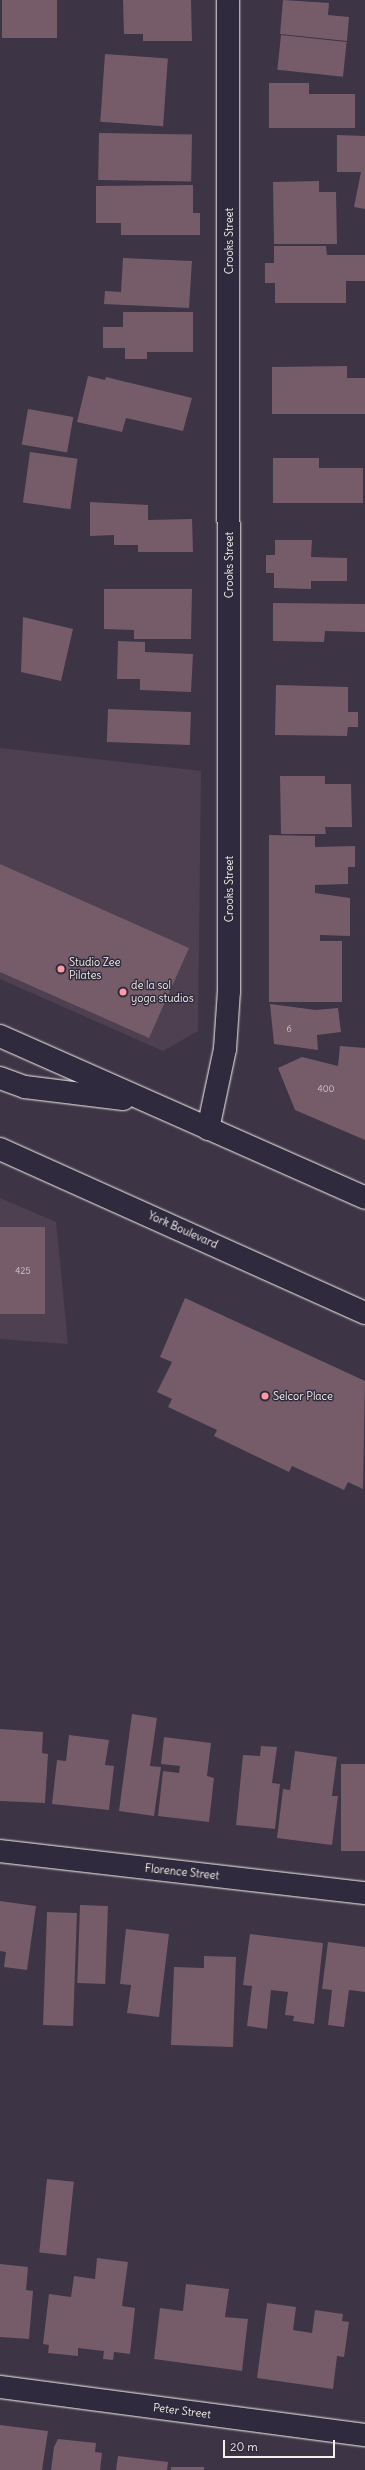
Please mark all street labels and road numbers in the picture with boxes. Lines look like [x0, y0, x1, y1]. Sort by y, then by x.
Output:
street label: Crooks Street [222, 208, 236, 274]
street label: Crooks Street [222, 532, 236, 598]
street label: Crooks Street [222, 856, 236, 922]
street label: York Boulevard [146, 1209, 220, 1251]
street label: Florence Street [144, 1862, 220, 1882]
street label: Peter Street [152, 2401, 212, 2421]

